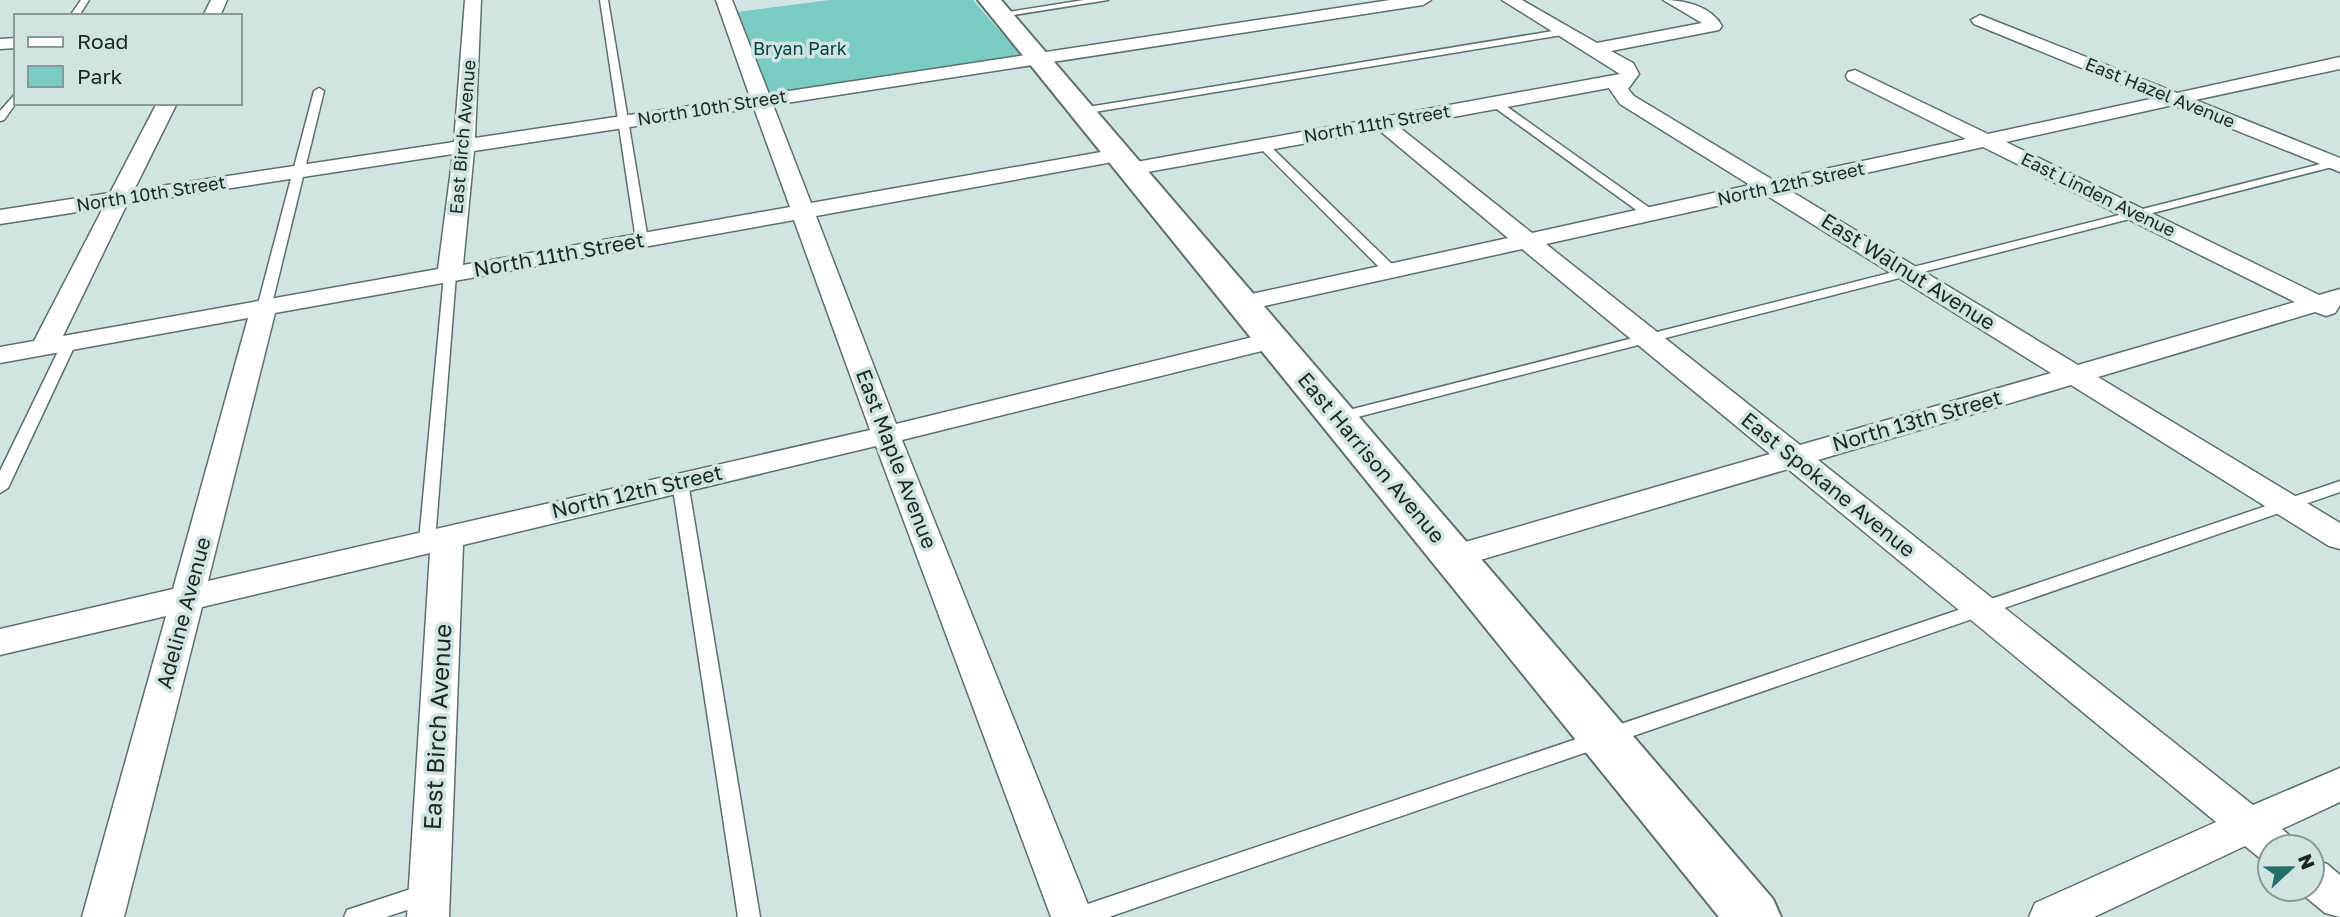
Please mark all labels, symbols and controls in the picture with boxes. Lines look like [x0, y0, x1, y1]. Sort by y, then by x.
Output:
legend [14, 14, 242, 105]
text: Road [77, 28, 128, 54]
park label: Bryan Park [753, 37, 847, 59]
street label: East Hazel Avenue [2082, 52, 2238, 132]
street label: East Birch Avenue [444, 59, 480, 215]
text: Park [77, 63, 123, 89]
street label: North 10th Street [636, 84, 788, 130]
street label: North 11th Street [1302, 99, 1452, 147]
street label: East Linden Avenue [2018, 147, 2179, 241]
street label: North 12th Street [1715, 157, 1866, 209]
street label: North 10th Street [75, 170, 227, 216]
street label: East Walnut Avenue [1817, 207, 2000, 335]
street label: North 11th Street [471, 226, 646, 282]
street label: East Maple Avenue [851, 365, 943, 552]
street label: East Harrison Avenue [1293, 367, 1451, 548]
street label: North 13th Street [1829, 383, 2004, 457]
street label: East Spokane Avenue [1736, 406, 1921, 562]
street label: North 12th Street [549, 459, 725, 523]
street label: Adeline Avenue [150, 534, 216, 691]
street label: East Birch Avenue [417, 623, 456, 831]
north arrow [2256, 833, 2326, 903]
text: N [2294, 850, 2321, 872]

